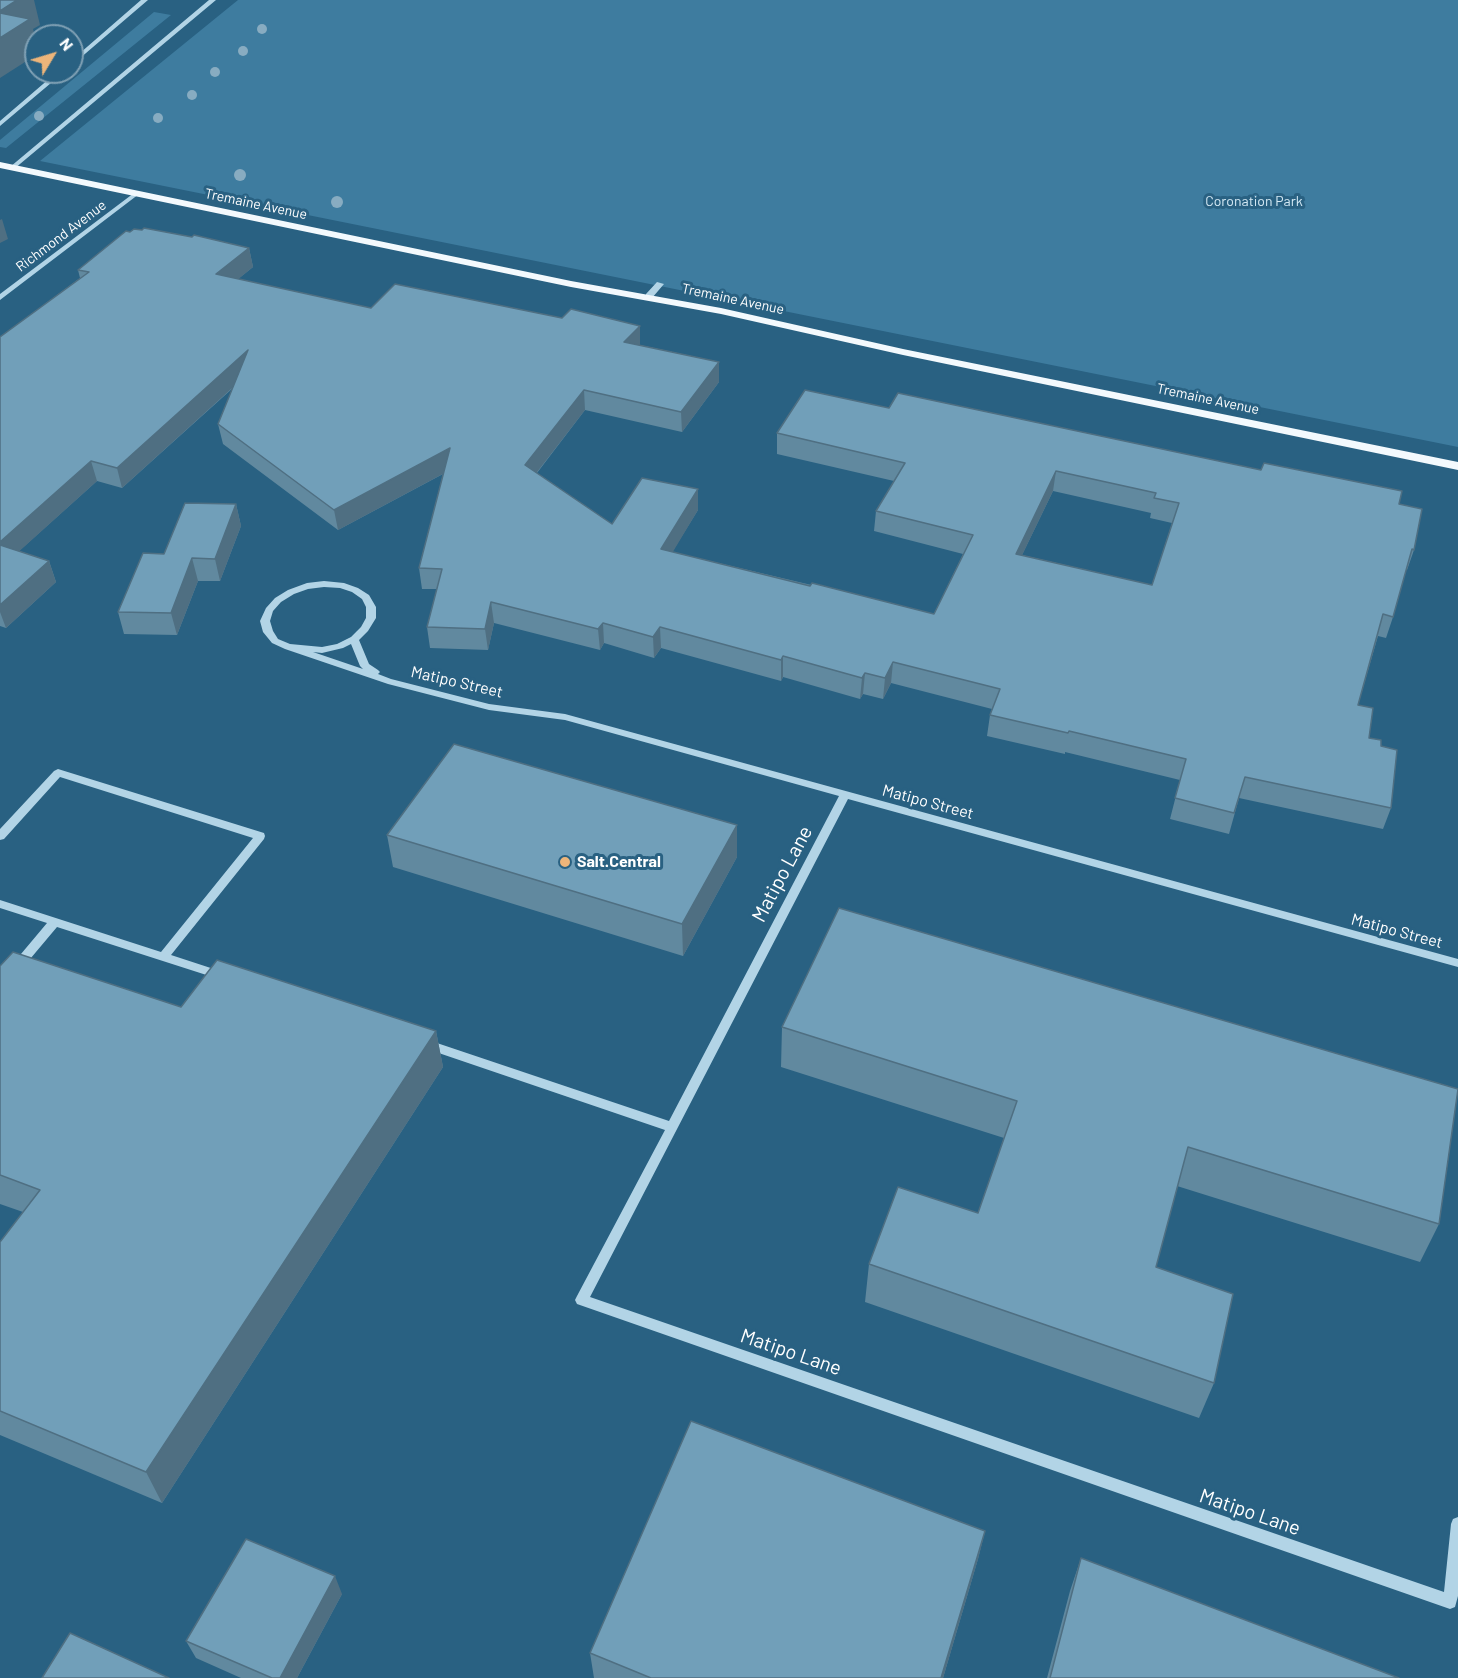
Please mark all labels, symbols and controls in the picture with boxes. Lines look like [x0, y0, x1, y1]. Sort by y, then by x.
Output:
north arrow [24, 24, 84, 84]
text: N [56, 34, 78, 54]
street label: Tremaine Avenue [203, 185, 309, 223]
park label: Coronation Park [1205, 193, 1303, 209]
street label: Richmond Avenue [13, 197, 109, 275]
street label: Tremaine Avenue [680, 280, 786, 318]
street label: Tremaine Avenue [1155, 380, 1261, 418]
street label: Matipo Street [409, 662, 505, 702]
street label: Matipo Street [880, 781, 976, 823]
street label: Matipo Lane [747, 822, 817, 926]
place label: Salt.Central [577, 852, 661, 872]
marker: Salt.Central [558, 855, 572, 869]
street label: Matipo Street [1349, 910, 1445, 952]
street label: Matipo Lane [737, 1323, 845, 1381]
street label: Matipo Lane [1196, 1483, 1304, 1541]

